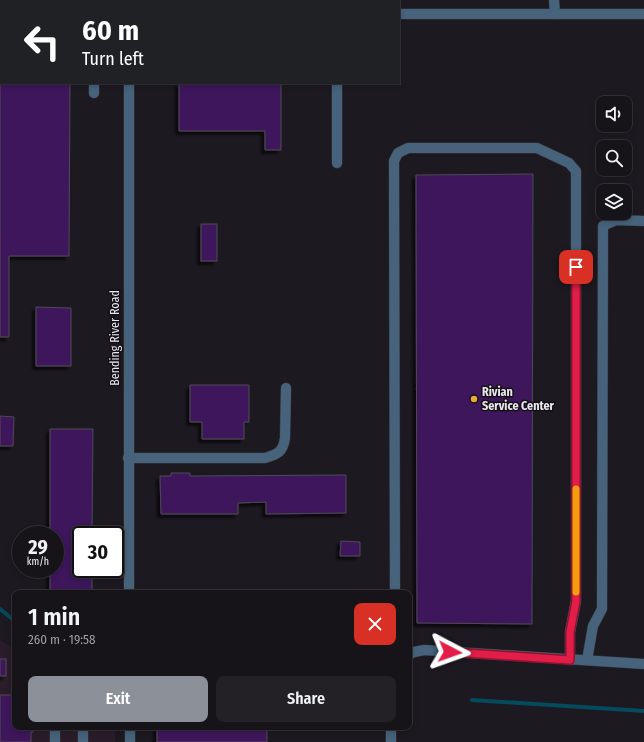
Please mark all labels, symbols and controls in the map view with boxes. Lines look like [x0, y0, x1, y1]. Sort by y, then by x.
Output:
text: 60 m [82, 14, 139, 47]
icon: left [16, 16, 68, 68]
text: Turn left [82, 48, 144, 70]
map controls [596, 96, 632, 220]
button: sound [596, 96, 632, 132]
button: search [596, 140, 632, 176]
button: layers [596, 184, 632, 220]
pin [559, 250, 593, 284]
icon: arrive [565, 256, 587, 278]
street label: Bending River Road [108, 290, 122, 386]
place label: Rivian Service Center [482, 385, 555, 413]
marker: Rivian Service Center [469, 394, 479, 404]
speed limit sign: 30 [72, 526, 124, 578]
text: 29 [28, 535, 48, 559]
text: km/h [27, 556, 49, 568]
text: 1 min [28, 603, 80, 631]
button: close [354, 603, 396, 645]
position arrow [429, 631, 471, 673]
text: 260 m · 19:58 [28, 632, 96, 647]
button: Exit [28, 676, 208, 722]
button: Share [216, 676, 396, 722]

